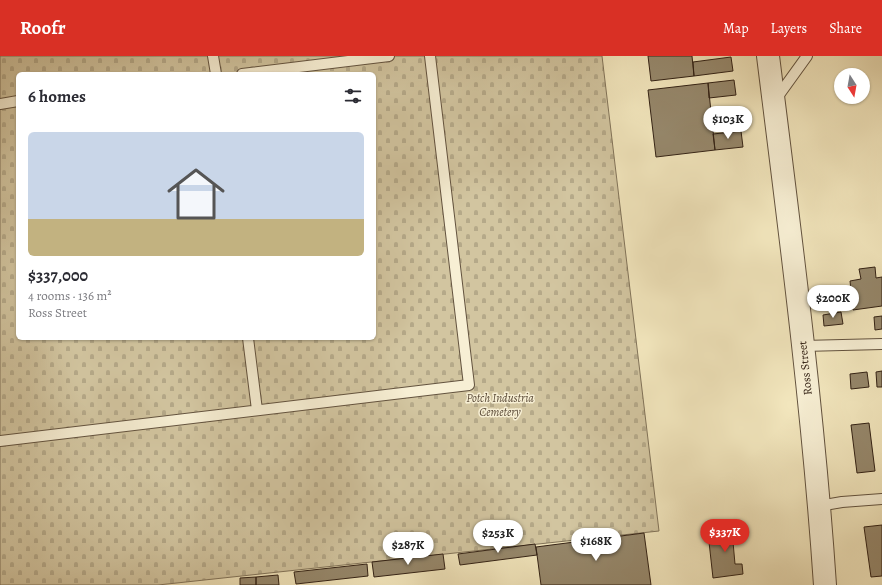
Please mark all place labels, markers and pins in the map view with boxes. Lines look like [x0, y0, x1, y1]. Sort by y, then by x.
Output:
pin: $103K [700, 106, 756, 140]
pin: $200K [805, 285, 861, 319]
pin: $337K [697, 519, 753, 553]
pin: $253K [470, 520, 526, 554]
pin: $168K [568, 528, 624, 562]
pin: $287K [380, 532, 436, 566]

